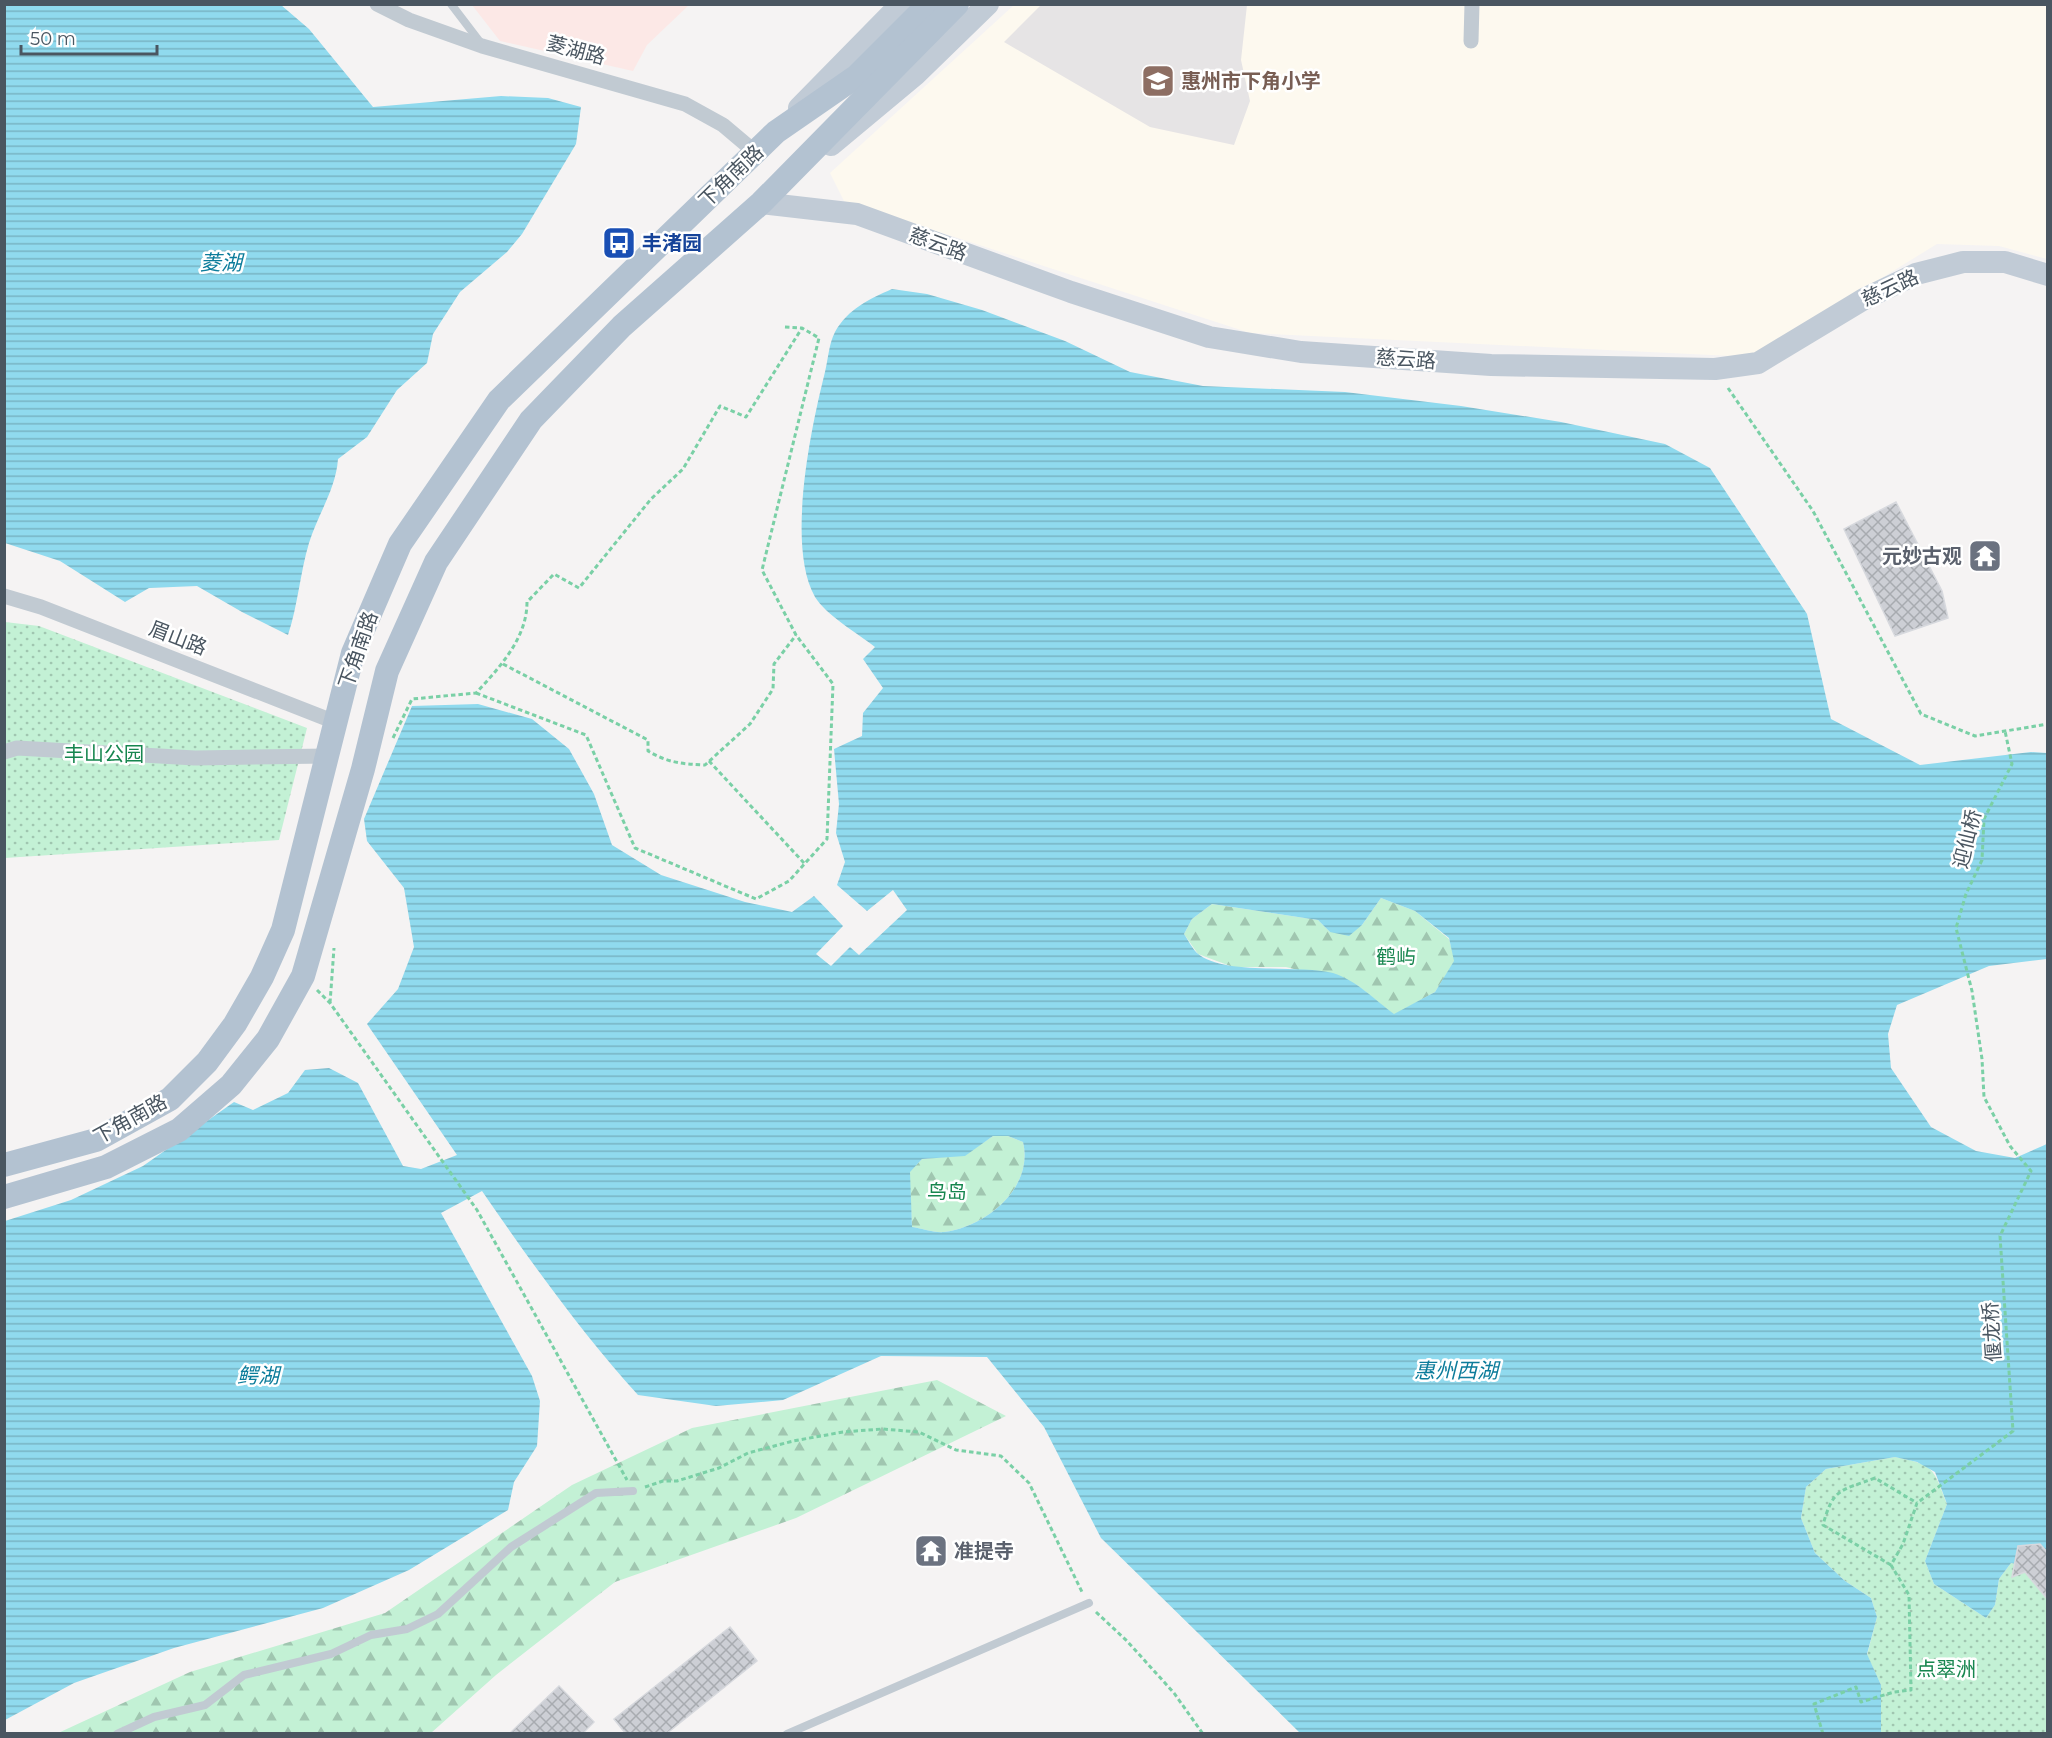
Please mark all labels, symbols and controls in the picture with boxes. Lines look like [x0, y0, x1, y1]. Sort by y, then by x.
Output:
scale bar [21, 18, 158, 56]
text: 50 m [30, 28, 76, 50]
street label: 菱湖路 [544, 31, 608, 69]
school or university icon: 惠州市下角小学 [1140, 63, 1176, 99]
place label: 惠州市下角小学 [1181, 69, 1321, 93]
street label: 下角南路 [694, 140, 768, 212]
street label: 慈云路 [906, 222, 970, 266]
bus stop icon: 丰渚园 [601, 225, 637, 261]
place label: 丰渚园 [642, 231, 702, 255]
water label: 菱湖 [200, 250, 245, 275]
street label: 慈云路 [1858, 264, 1922, 312]
street label: 慈云路 [1375, 345, 1437, 373]
temple icon: 元妙古观 [1967, 538, 2003, 574]
place label: 元妙古观 [1882, 544, 1962, 568]
street label: 下角南路 [334, 608, 382, 692]
street label: 眉山路 [146, 616, 210, 660]
park label: 丰山公园 [64, 742, 144, 766]
street label: 迎仙桥 [1948, 807, 1986, 871]
park label: 鹤屿 [1376, 945, 1416, 969]
street label: 下角南路 [89, 1089, 171, 1149]
park label: 鸟岛 [927, 1180, 967, 1204]
street label: 偃龙桥 [1978, 1301, 2006, 1363]
water label: 惠州西湖 [1414, 1358, 1501, 1383]
water label: 鳄湖 [237, 1363, 282, 1388]
temple icon: 准提寺 [913, 1533, 949, 1569]
place label: 准提寺 [954, 1539, 1014, 1563]
park label: 点翠洲 [1916, 1657, 1976, 1681]

